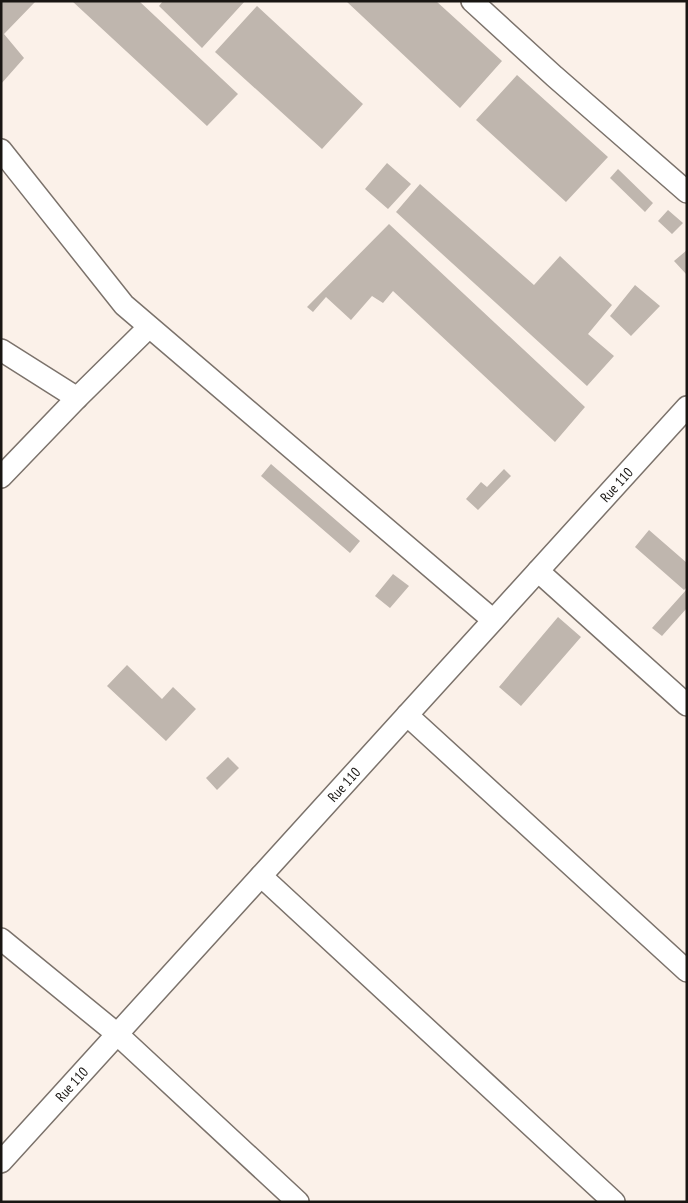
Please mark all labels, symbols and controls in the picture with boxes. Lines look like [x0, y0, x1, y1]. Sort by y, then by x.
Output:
street label: Rue 110 [596, 464, 637, 506]
street label: Rue 110 [324, 763, 364, 806]
street label: Rue 110 [51, 1063, 92, 1105]

